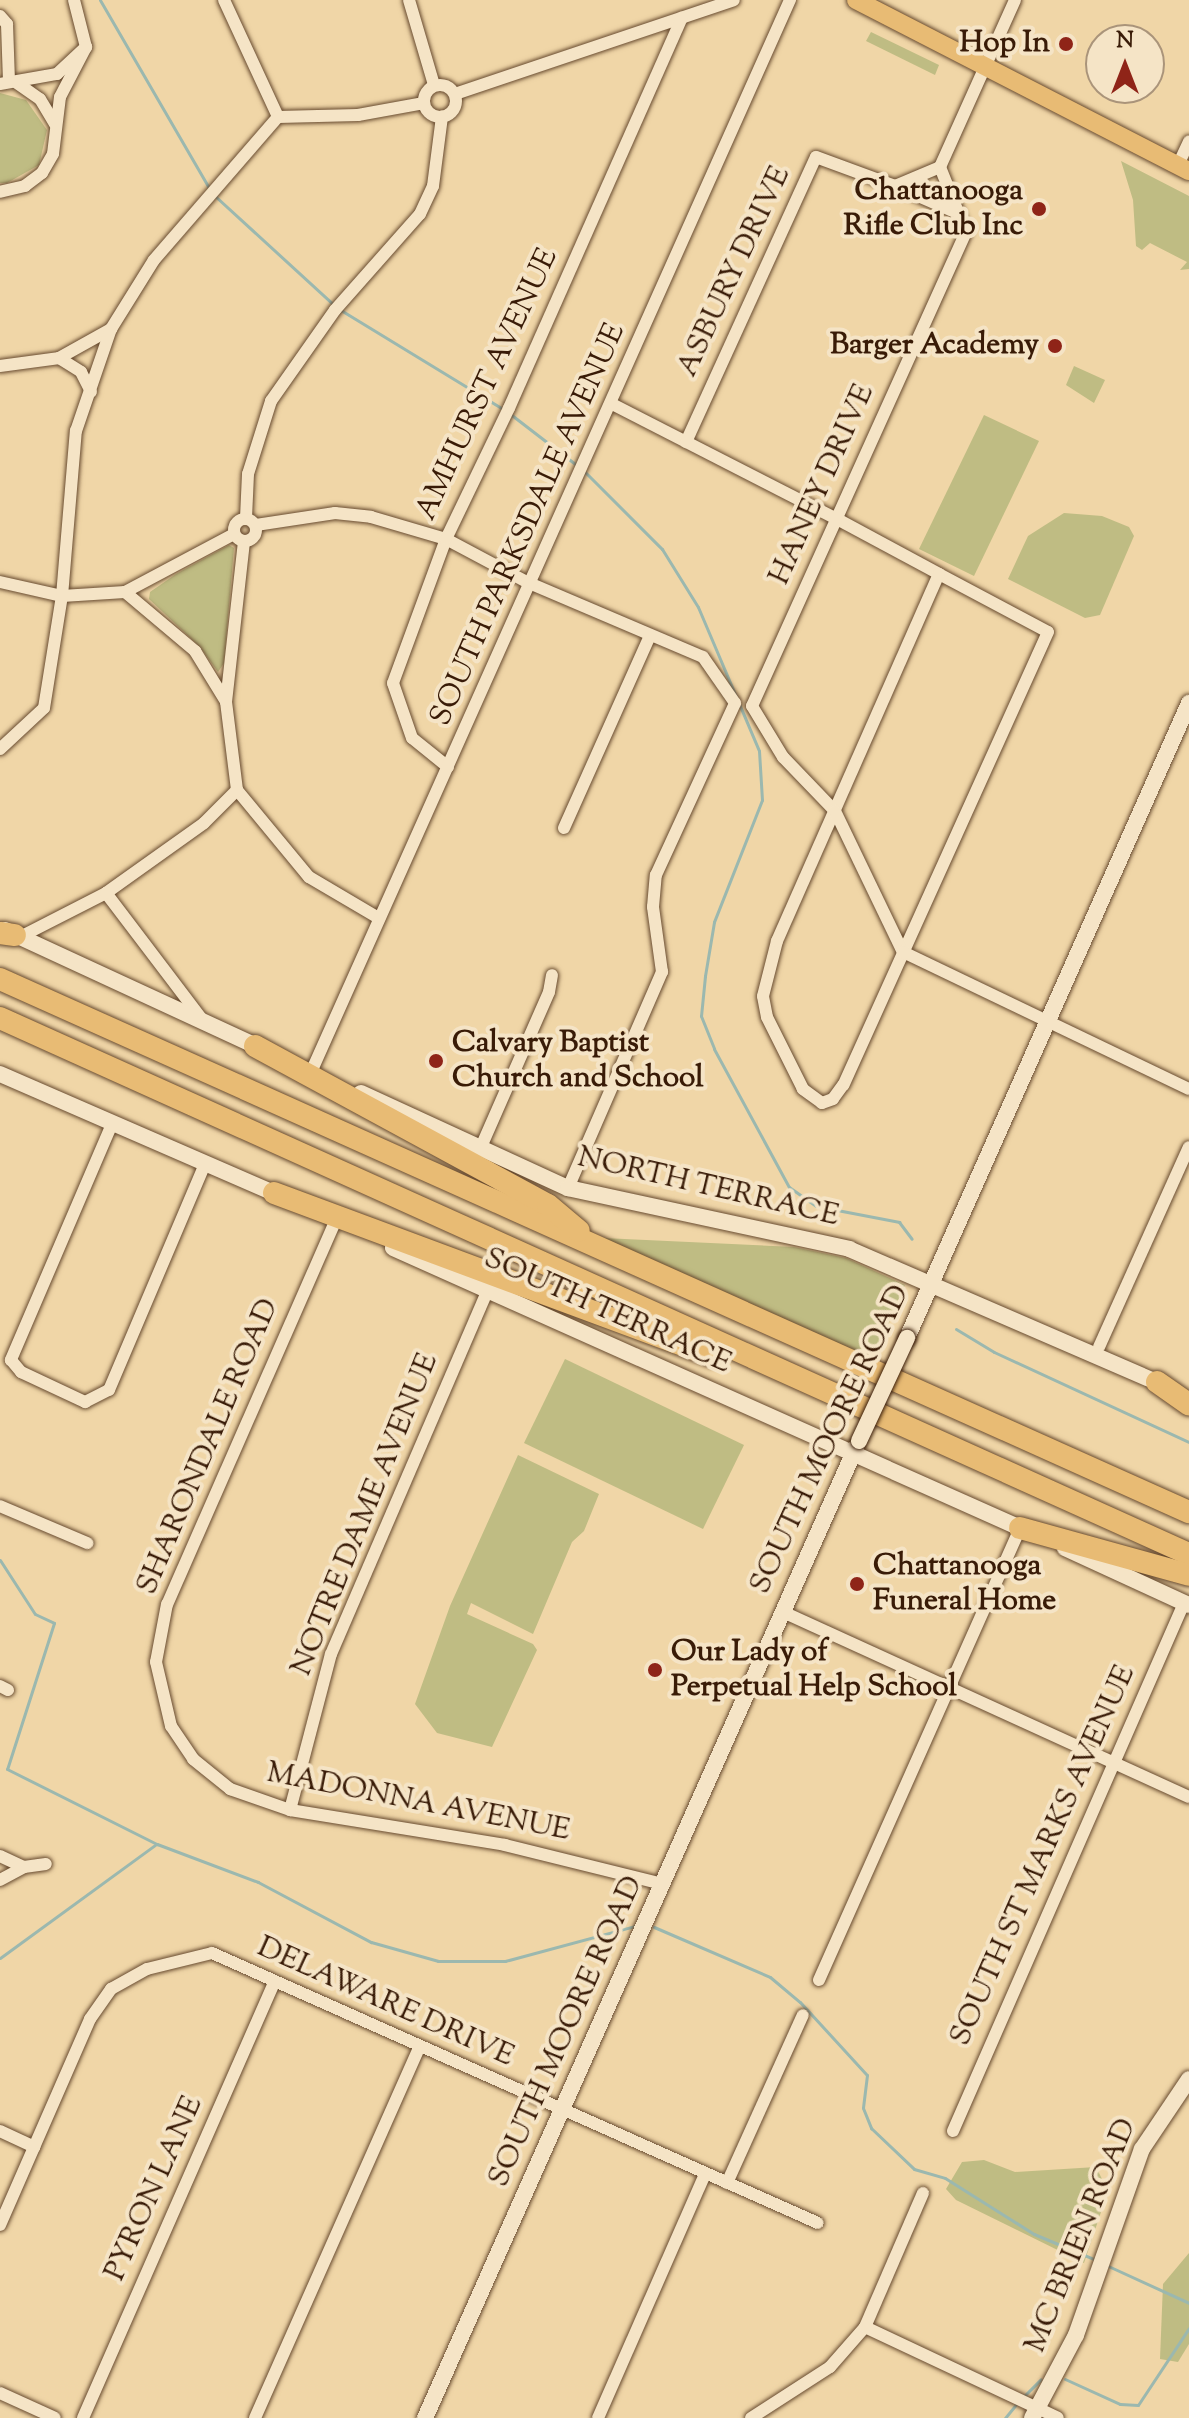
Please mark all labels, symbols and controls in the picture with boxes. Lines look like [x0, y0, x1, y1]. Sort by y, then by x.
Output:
north arrow [1085, 24, 1165, 104]
place label: Hop In [960, 26, 1050, 62]
text: N [1116, 26, 1134, 58]
marker: Hop In [1057, 35, 1075, 53]
street label: ASBURY DRIVE [671, 161, 799, 383]
place label: Chattanooga Rifle Club Inc [843, 174, 1023, 244]
marker: Chattanooga Rifle Club Inc [1030, 200, 1048, 218]
street label: AMHURST AVENUE [409, 243, 567, 527]
street label: SOUTH PARKSDALE AVENUE [424, 318, 634, 732]
place label: Barger Academy [830, 328, 1039, 364]
marker: Barger Academy [1046, 337, 1064, 355]
street label: HANEY DRIVE [763, 379, 883, 591]
place label: Calvary Baptist Church and School [452, 1026, 704, 1096]
marker: Calvary Baptist Church and School [427, 1052, 445, 1070]
street label: NORTH TERRACE [574, 1140, 842, 1236]
street label: SOUTH TERRACE [478, 1241, 736, 1383]
street label: SOUTH MOORE ROAD [744, 1280, 918, 1600]
street label: SHARONDALE ROAD [130, 1294, 288, 1600]
street label: NOTRE DAME AVENUE [285, 1349, 447, 1681]
place label: Chattanooga Funeral Home [873, 1549, 1056, 1620]
marker: Chattanooga Funeral Home [848, 1575, 866, 1593]
place label: Our Lady of Perpetual Help School [671, 1635, 957, 1706]
street label: SOUTH ST MARKS AVENUE [944, 1660, 1144, 2052]
marker: Our Lady of Perpetual Help School [646, 1661, 664, 1679]
street label: MADONNA AVENUE [263, 1756, 573, 1850]
street label: SOUTH MOORE ROAD [482, 1871, 652, 2193]
street label: DELAWARE DRIVE [251, 1930, 519, 2076]
street label: PYRON LANE [98, 2091, 212, 2287]
street label: MC BRIEN ROAD [1019, 2114, 1145, 2358]

